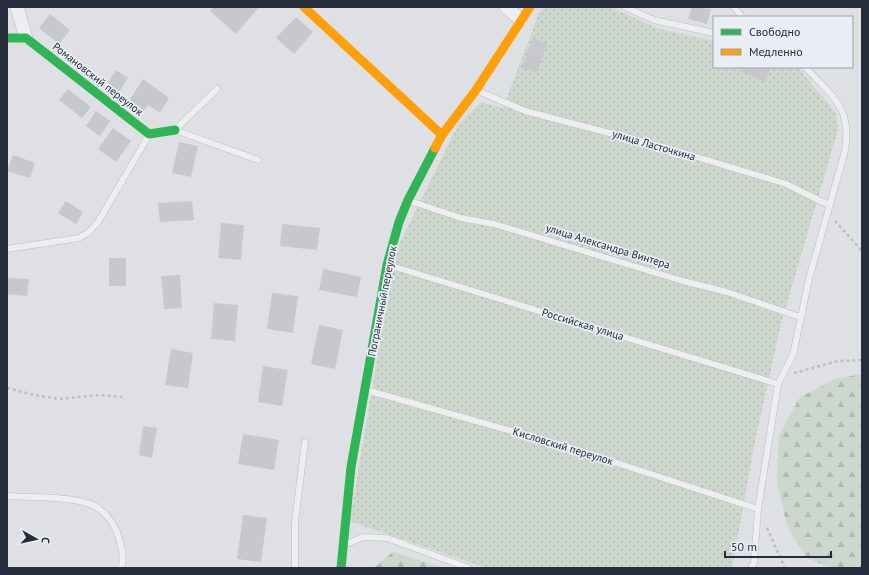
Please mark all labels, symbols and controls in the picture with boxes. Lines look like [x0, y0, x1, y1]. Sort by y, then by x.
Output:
legend [713, 16, 853, 68]
text: Свободно [749, 24, 800, 39]
street label: Романовский переулок [50, 39, 147, 119]
text: Медленно [749, 44, 803, 59]
street label: улица Ласточкина [611, 126, 697, 164]
street label: улица Александра Винтера [544, 220, 672, 272]
street label: Пограничный переулок [364, 244, 400, 358]
street label: Российская улица [540, 305, 626, 343]
street label: Кисловский переулок [511, 424, 616, 468]
north arrow [16, 519, 56, 559]
scale bar [725, 533, 831, 559]
text: С [39, 536, 53, 544]
text: 50 m [731, 539, 757, 554]

